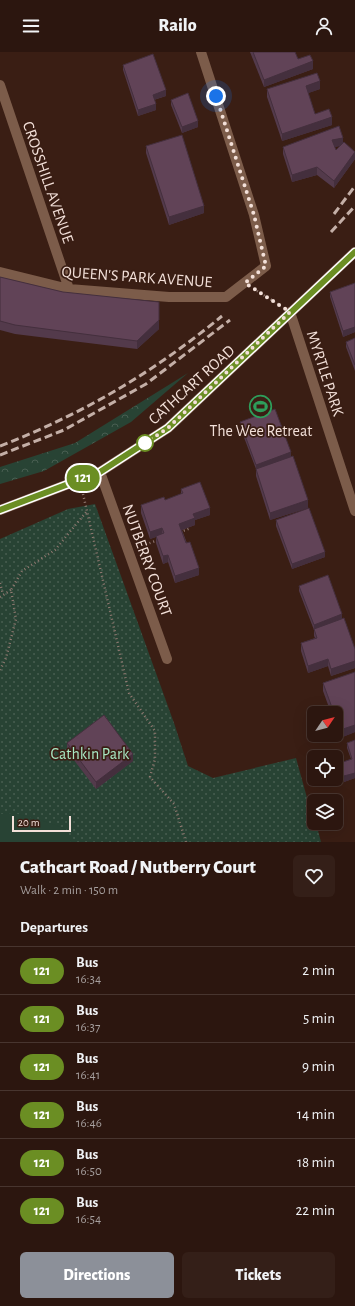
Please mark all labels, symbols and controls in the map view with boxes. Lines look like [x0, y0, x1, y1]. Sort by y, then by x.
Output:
icon: menu [20, 15, 42, 37]
icon: person [313, 15, 335, 37]
text: Railo [158, 17, 197, 35]
your location [206, 86, 226, 106]
street label: CROSSHILL AVENUE [20, 119, 77, 246]
street label: QUEEN'S PARK AVENUE [61, 264, 213, 291]
street label: MYRTLE PARK [304, 329, 346, 418]
street label: CATHCART ROAD [146, 342, 238, 427]
sports icon: The Wee Retreat [248, 394, 274, 420]
place label: The Wee Retreat [210, 423, 312, 439]
unlabelled marker [136, 434, 154, 452]
line badge: 121 [60, 465, 106, 491]
text: 121 [75, 471, 91, 485]
street label: NUTBERRY COURT [119, 502, 175, 619]
north arrow [307, 706, 343, 742]
map controls [307, 706, 343, 830]
park label: Cathkin Park [51, 746, 130, 762]
button: locate [307, 750, 343, 786]
button: layers [307, 794, 343, 830]
scale bar [12, 814, 71, 833]
text: 20 m [18, 817, 39, 828]
button: heart [293, 855, 335, 897]
text: Cathcart Road / Nutberry Court [20, 858, 256, 877]
text: Walk · 2 min · 150 m [20, 884, 118, 897]
text: Departures [20, 920, 88, 935]
text: Bus [76, 955, 98, 970]
text: 2 min [302, 963, 335, 978]
text: 121 [34, 964, 50, 978]
text: 16:34 [76, 973, 101, 986]
text: Bus [76, 1003, 98, 1018]
text: 5 min [303, 1011, 335, 1026]
text: 121 [34, 1012, 50, 1026]
text: 16:37 [76, 1021, 100, 1034]
text: Bus [76, 1051, 98, 1066]
text: 9 min [302, 1059, 335, 1074]
text: 121 [34, 1060, 50, 1074]
text: 16:41 [76, 1069, 100, 1082]
text: Bus [76, 1099, 98, 1114]
text: 14 min [297, 1107, 335, 1122]
text: 121 [34, 1108, 50, 1122]
text: 16:46 [76, 1117, 102, 1130]
text: Bus [76, 1147, 98, 1162]
text: 18 min [297, 1155, 335, 1170]
text: 121 [34, 1156, 50, 1170]
text: 16:50 [76, 1165, 102, 1178]
text: Bus [76, 1195, 98, 1210]
text: 22 min [296, 1203, 335, 1218]
text: 121 [34, 1204, 50, 1218]
text: 16:54 [76, 1213, 101, 1226]
button: Directions [20, 1252, 174, 1298]
button: Tickets [182, 1252, 335, 1298]

